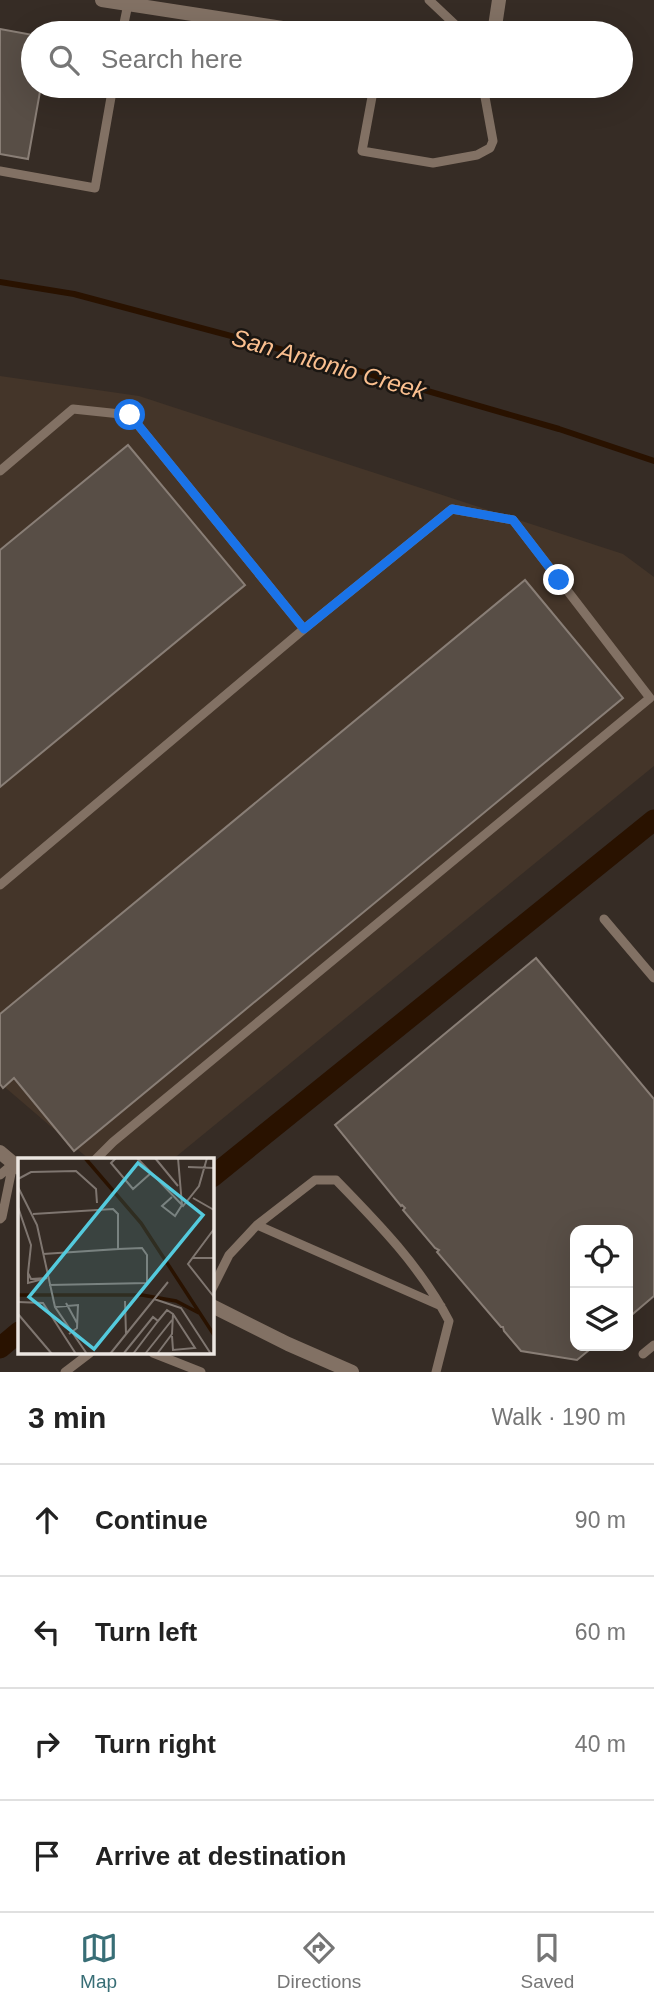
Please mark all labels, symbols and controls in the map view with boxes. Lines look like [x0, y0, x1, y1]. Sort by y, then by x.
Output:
search box [21, 21, 633, 98]
icon: search [45, 41, 83, 79]
text: Search here [101, 44, 243, 74]
water label: San Antonio Creek [229, 323, 431, 405]
route start [114, 399, 145, 430]
route end [543, 564, 574, 595]
inset map [18, 1158, 214, 1354]
map controls [570, 1225, 633, 1351]
button: locate [570, 1225, 633, 1288]
button: layers [570, 1288, 633, 1351]
text: 3 min [28, 1401, 106, 1434]
text: Walk · 190 m [491, 1404, 626, 1430]
icon: ahead [28, 1501, 66, 1539]
text: Continue [95, 1505, 208, 1535]
text: 90 m [575, 1507, 626, 1533]
icon: left [28, 1613, 66, 1651]
text: Turn left [95, 1617, 197, 1647]
text: 60 m [575, 1619, 626, 1645]
icon: right [28, 1725, 66, 1763]
text: Turn right [95, 1729, 216, 1759]
text: 40 m [575, 1731, 626, 1757]
icon: arrive [28, 1837, 66, 1875]
text: Arrive at destination [95, 1841, 346, 1871]
tab: Map [80, 1929, 118, 1993]
tab: Directions [277, 1929, 361, 1993]
tab: Saved [520, 1929, 574, 1993]

